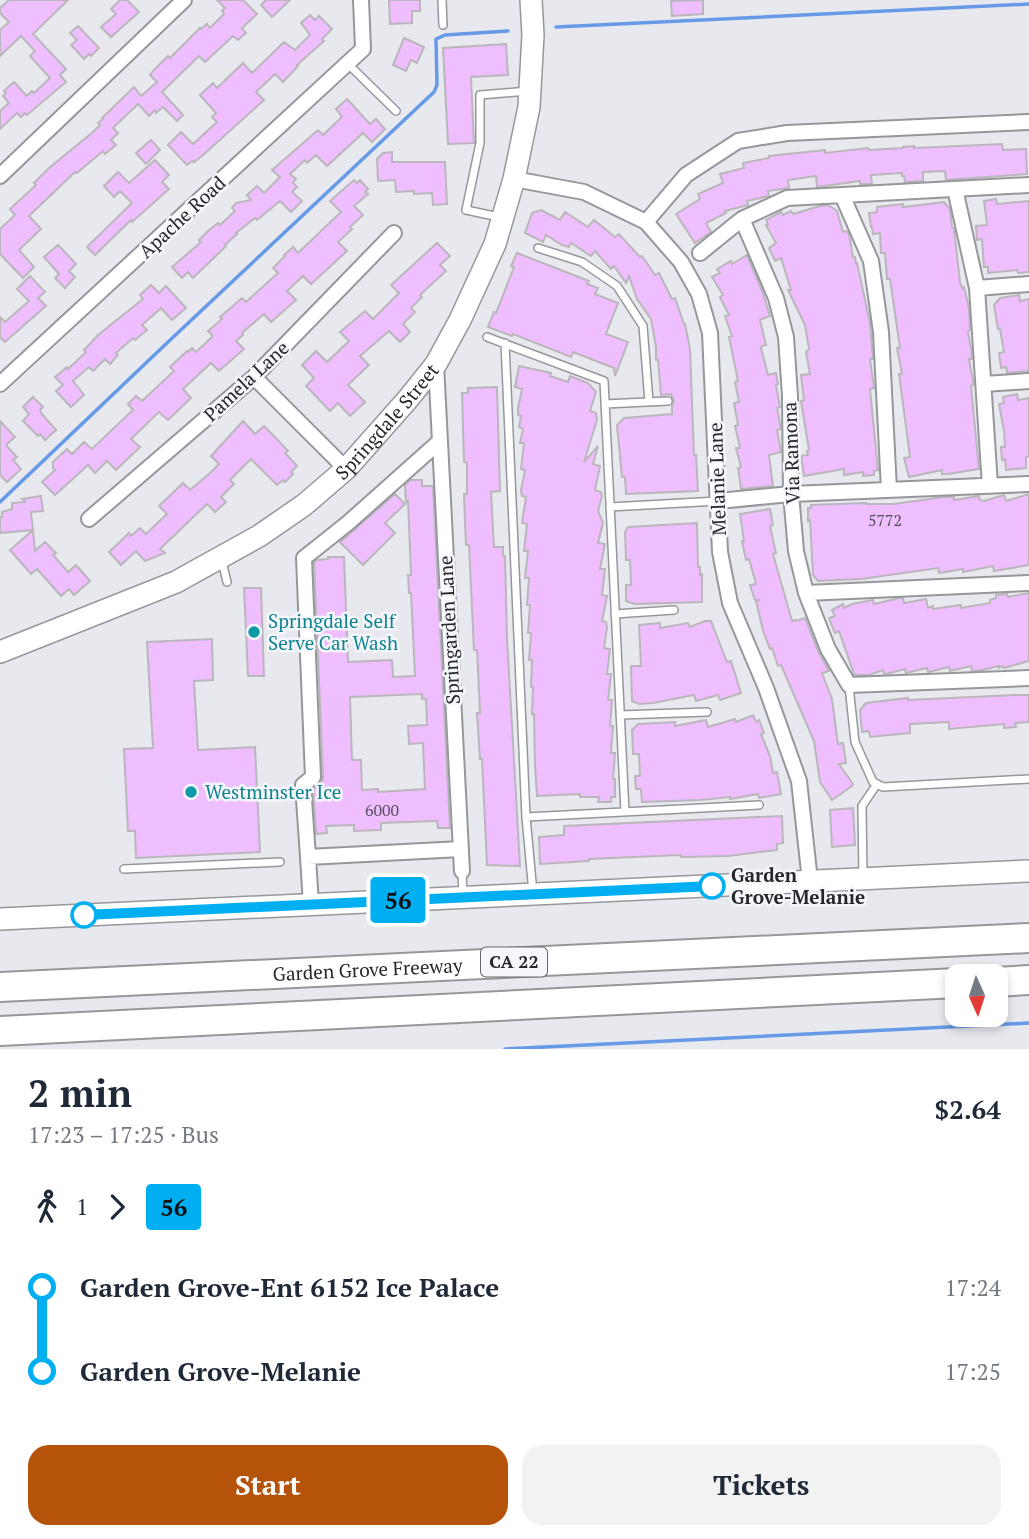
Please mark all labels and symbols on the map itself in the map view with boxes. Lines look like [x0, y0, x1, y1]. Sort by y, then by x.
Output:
street label: Apache Road [133, 170, 231, 263]
street label: Pamela Lane [198, 335, 294, 426]
street label: Springdale Street [330, 358, 444, 485]
street label: Via Ramona [776, 401, 805, 505]
street label: Melanie Lane [702, 422, 731, 536]
house number: 5772 [868, 509, 902, 531]
street label: Springarden Lane [432, 555, 465, 705]
place label: Springdale Self Serve Car Wash [268, 608, 398, 655]
marker: Springdale Self Serve Car Wash [246, 624, 262, 640]
place label: Westminster Ice [205, 779, 341, 804]
marker: Westminster Ice [183, 784, 199, 800]
house number: 6000 [365, 799, 399, 821]
place label: Garden Grove-Melanie [731, 862, 865, 909]
marker: Garden Grove-Melanie [699, 873, 725, 899]
line badge: 56 [366, 877, 430, 923]
unlabelled marker [71, 902, 97, 928]
road number: CA 22 [481, 947, 547, 976]
street label: Garden Grove Freeway [272, 952, 463, 986]
north arrow [945, 964, 1008, 1027]

